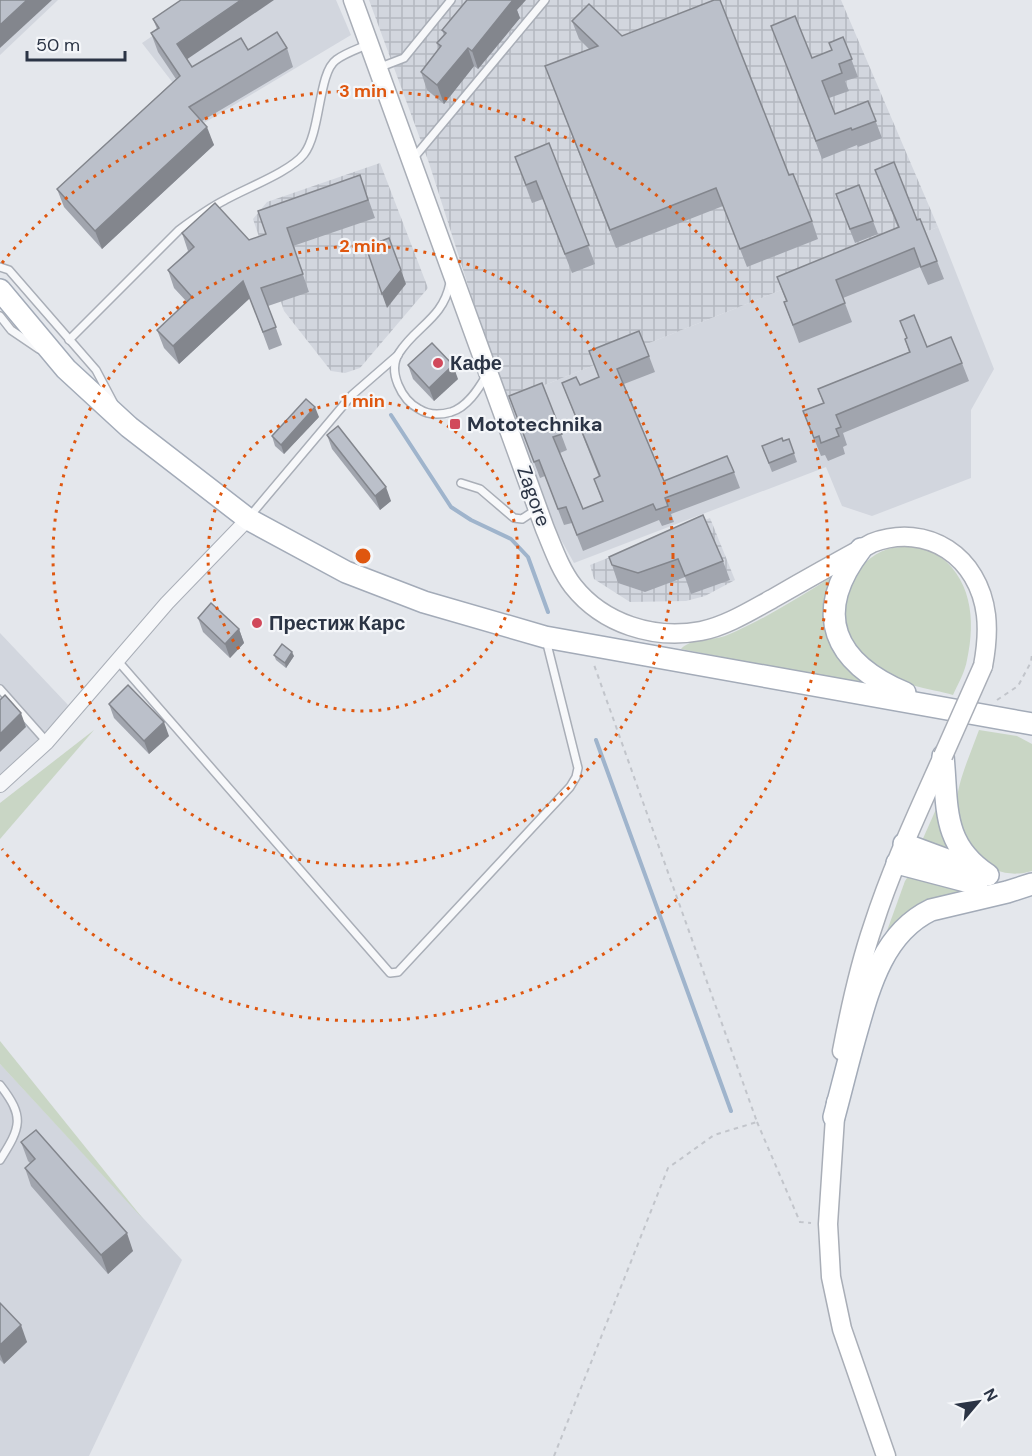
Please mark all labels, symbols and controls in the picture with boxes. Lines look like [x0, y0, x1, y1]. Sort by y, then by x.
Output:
scale bar [27, 24, 124, 62]
text: 50 m [36, 33, 80, 57]
text: 3 min [339, 79, 387, 103]
text: 2 min [339, 234, 387, 258]
place label: Кафе [450, 350, 502, 376]
marker: Кафе [431, 356, 445, 370]
text: 1 min [341, 389, 385, 413]
place label: Mototechnika [467, 411, 602, 437]
marker: Mototechnika [448, 417, 462, 431]
street label: Zagore [511, 462, 557, 530]
centre of rings [353, 546, 373, 566]
place label: Престиж Карс [269, 610, 405, 636]
marker: Престиж Карс [250, 616, 264, 630]
north arrow [948, 1372, 1008, 1432]
text: N [979, 1385, 1003, 1405]

